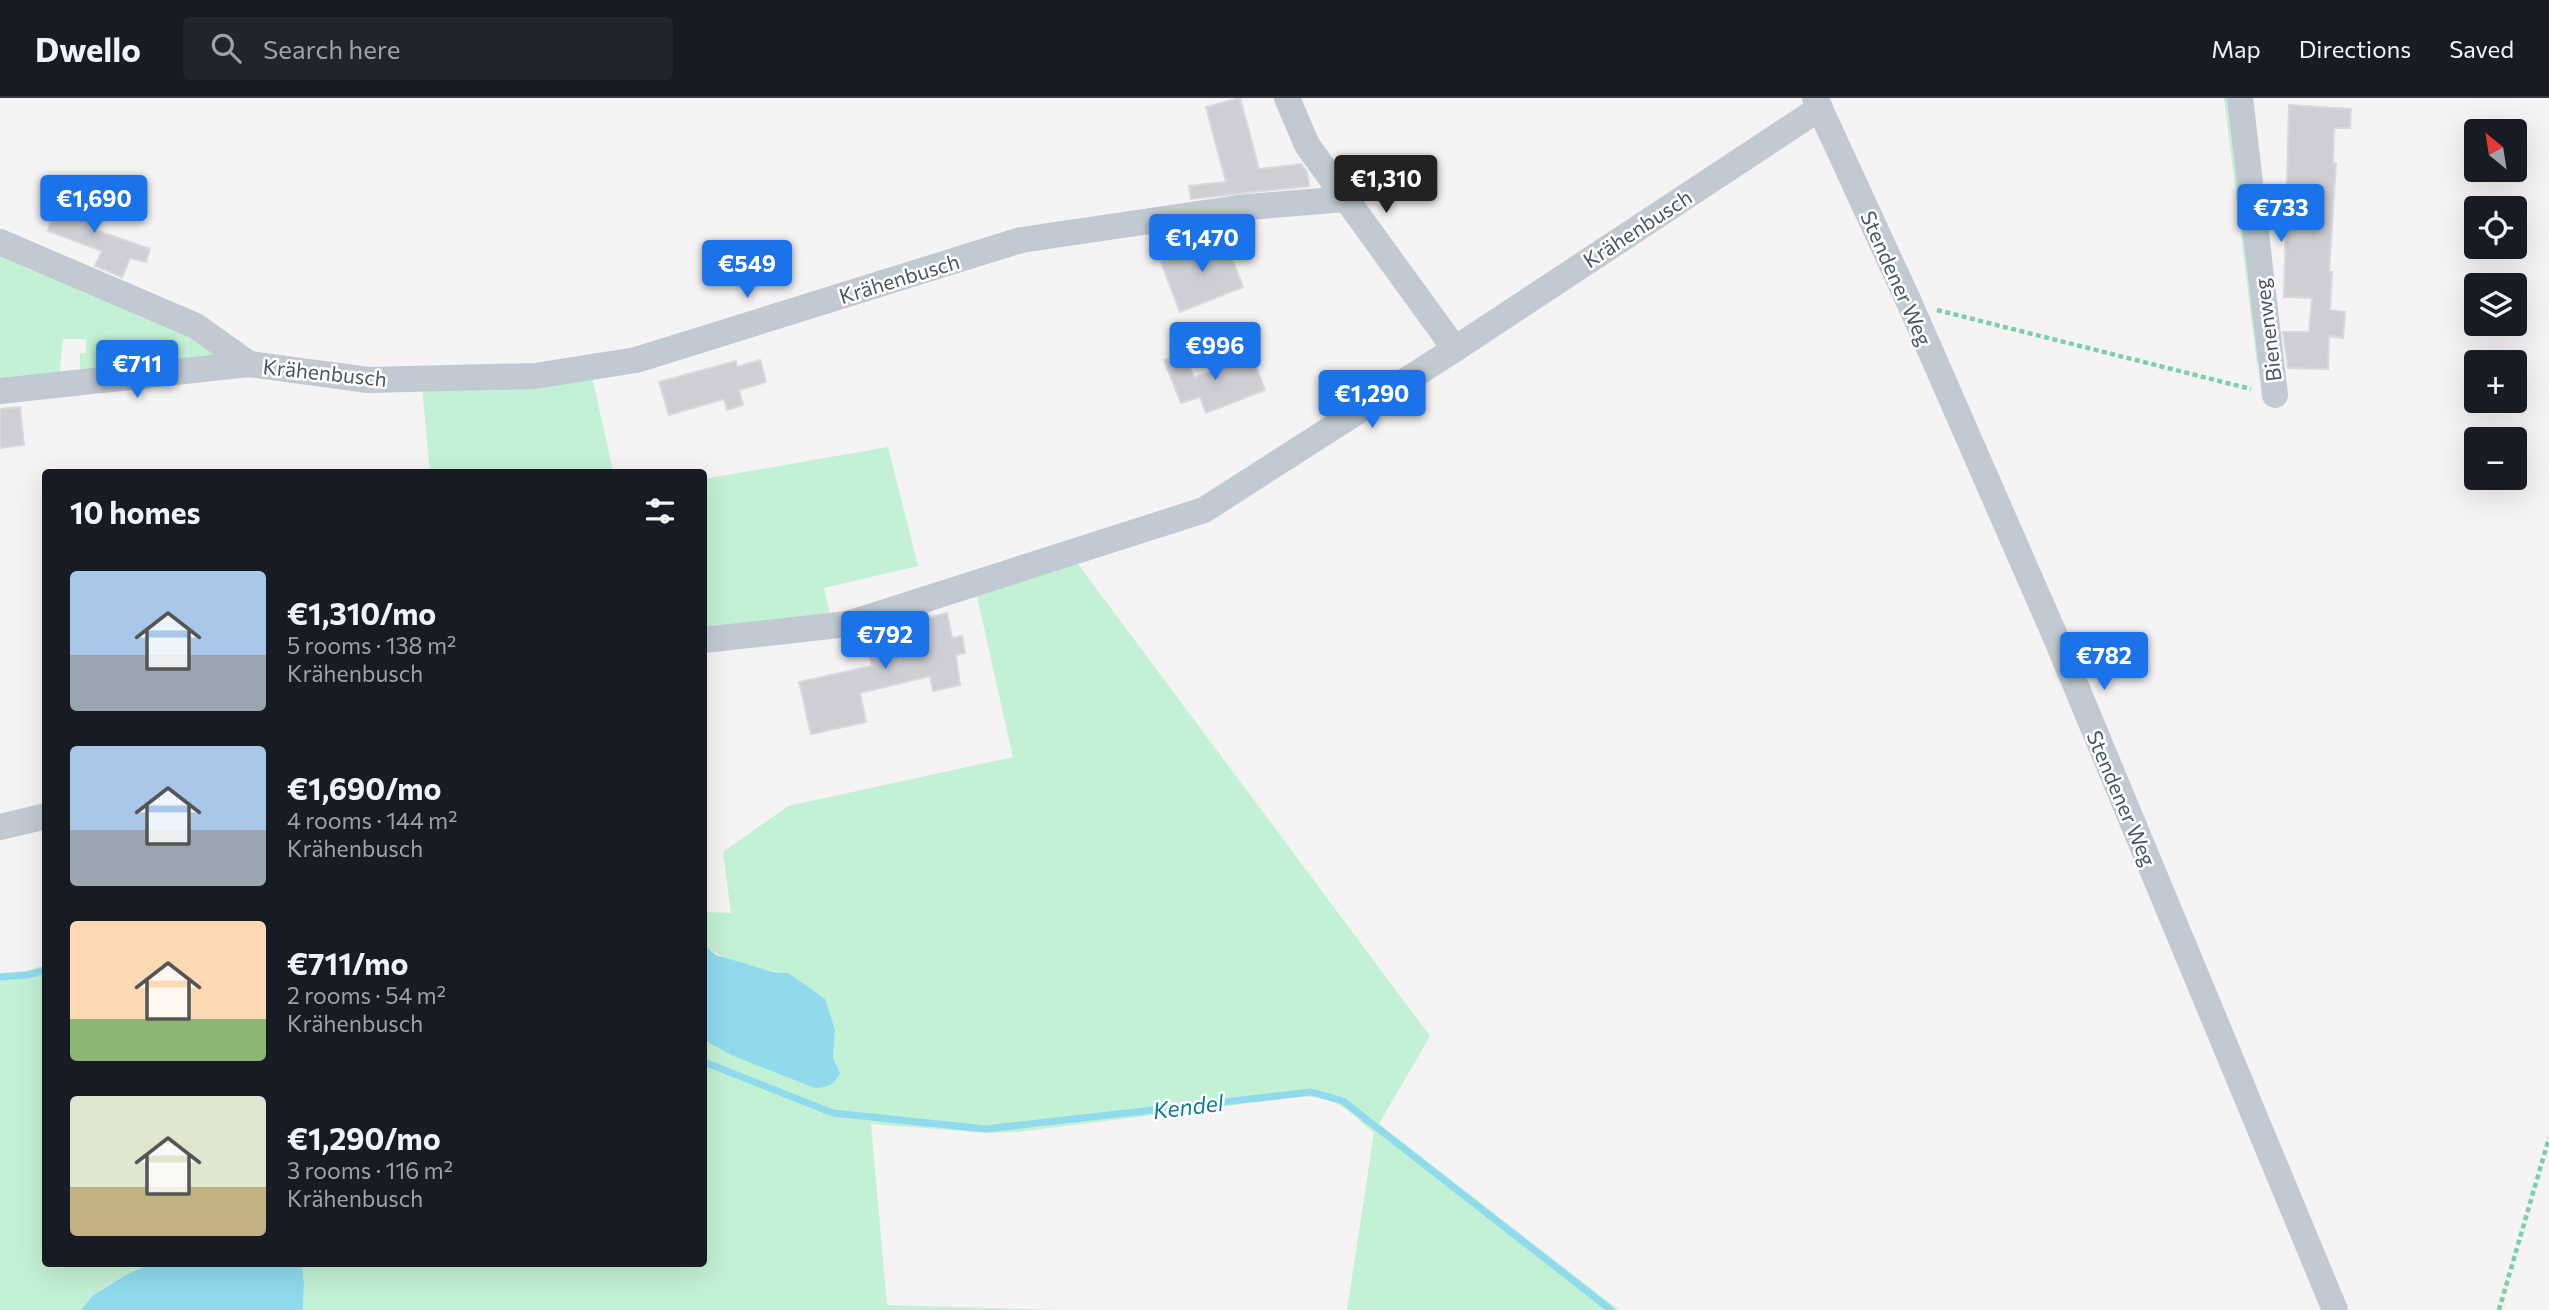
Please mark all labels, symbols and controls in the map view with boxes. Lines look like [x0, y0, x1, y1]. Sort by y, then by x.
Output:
search box [183, 17, 673, 80]
text: Dwello [35, 28, 141, 69]
icon: search [207, 29, 245, 67]
text: Search here [263, 33, 401, 64]
text: Map [2211, 34, 2261, 63]
text: Directions [2299, 34, 2411, 63]
text: Saved [2449, 34, 2514, 63]
north arrow [2464, 119, 2527, 182]
map controls [2464, 119, 2527, 490]
pin: €1,310 [1329, 156, 1443, 215]
text: €1,310 [1350, 164, 1422, 192]
pin: €1,690 [37, 176, 151, 235]
text: €1,690 [56, 184, 132, 212]
street label: Krähenbusch [1578, 184, 1696, 272]
pin: €733 [2240, 184, 2322, 244]
text: €733 [2253, 193, 2309, 221]
button: locate [2464, 196, 2527, 259]
street label: Stendener Weg [1856, 207, 1938, 349]
pin: €1,470 [1145, 214, 1259, 274]
text: €1,470 [1165, 223, 1239, 251]
pin: €549 [706, 240, 788, 300]
street label: Krähenbusch [836, 248, 962, 308]
text: €549 [718, 249, 776, 277]
button: layers [2464, 273, 2527, 336]
street label: Bienenweg [2248, 277, 2286, 383]
pin: €996 [1174, 322, 1256, 382]
text: €996 [1186, 331, 1244, 359]
pin: €711 [96, 341, 178, 400]
text: €711 [112, 349, 162, 377]
button: + [2464, 350, 2527, 413]
street label: Krähenbusch [262, 353, 388, 391]
pin: €1,290 [1315, 370, 1429, 430]
text: €1,290 [1335, 379, 1409, 407]
button: − [2464, 427, 2527, 490]
icon: filters [641, 492, 679, 530]
text: 10 homes [70, 493, 200, 530]
text: €1,310/mo [287, 594, 436, 631]
icon: home [126, 599, 210, 683]
pin: €792 [844, 612, 926, 671]
text: €792 [857, 620, 913, 648]
text: 5 rooms · 138 m² [287, 631, 456, 659]
pin: €782 [2063, 632, 2145, 692]
text: €782 [2076, 641, 2132, 669]
text: Krähenbusch [287, 659, 423, 687]
street label: Stendener Weg [2082, 726, 2162, 870]
text: €1,690/mo [287, 769, 441, 806]
icon: home [126, 774, 210, 858]
text: 4 rooms · 144 m² [287, 806, 457, 834]
text: Krähenbusch [287, 834, 423, 862]
text: €711/mo [287, 944, 408, 981]
icon: home [126, 949, 210, 1033]
text: 2 rooms · 54 m² [287, 981, 446, 1009]
text: Krähenbusch [287, 1009, 423, 1037]
water label: Kendel [1151, 1088, 1226, 1124]
text: €1,290/mo [287, 1119, 441, 1156]
icon: home [126, 1124, 210, 1208]
text: 3 rooms · 116 m² [287, 1156, 453, 1184]
text: Krähenbusch [287, 1184, 423, 1212]

